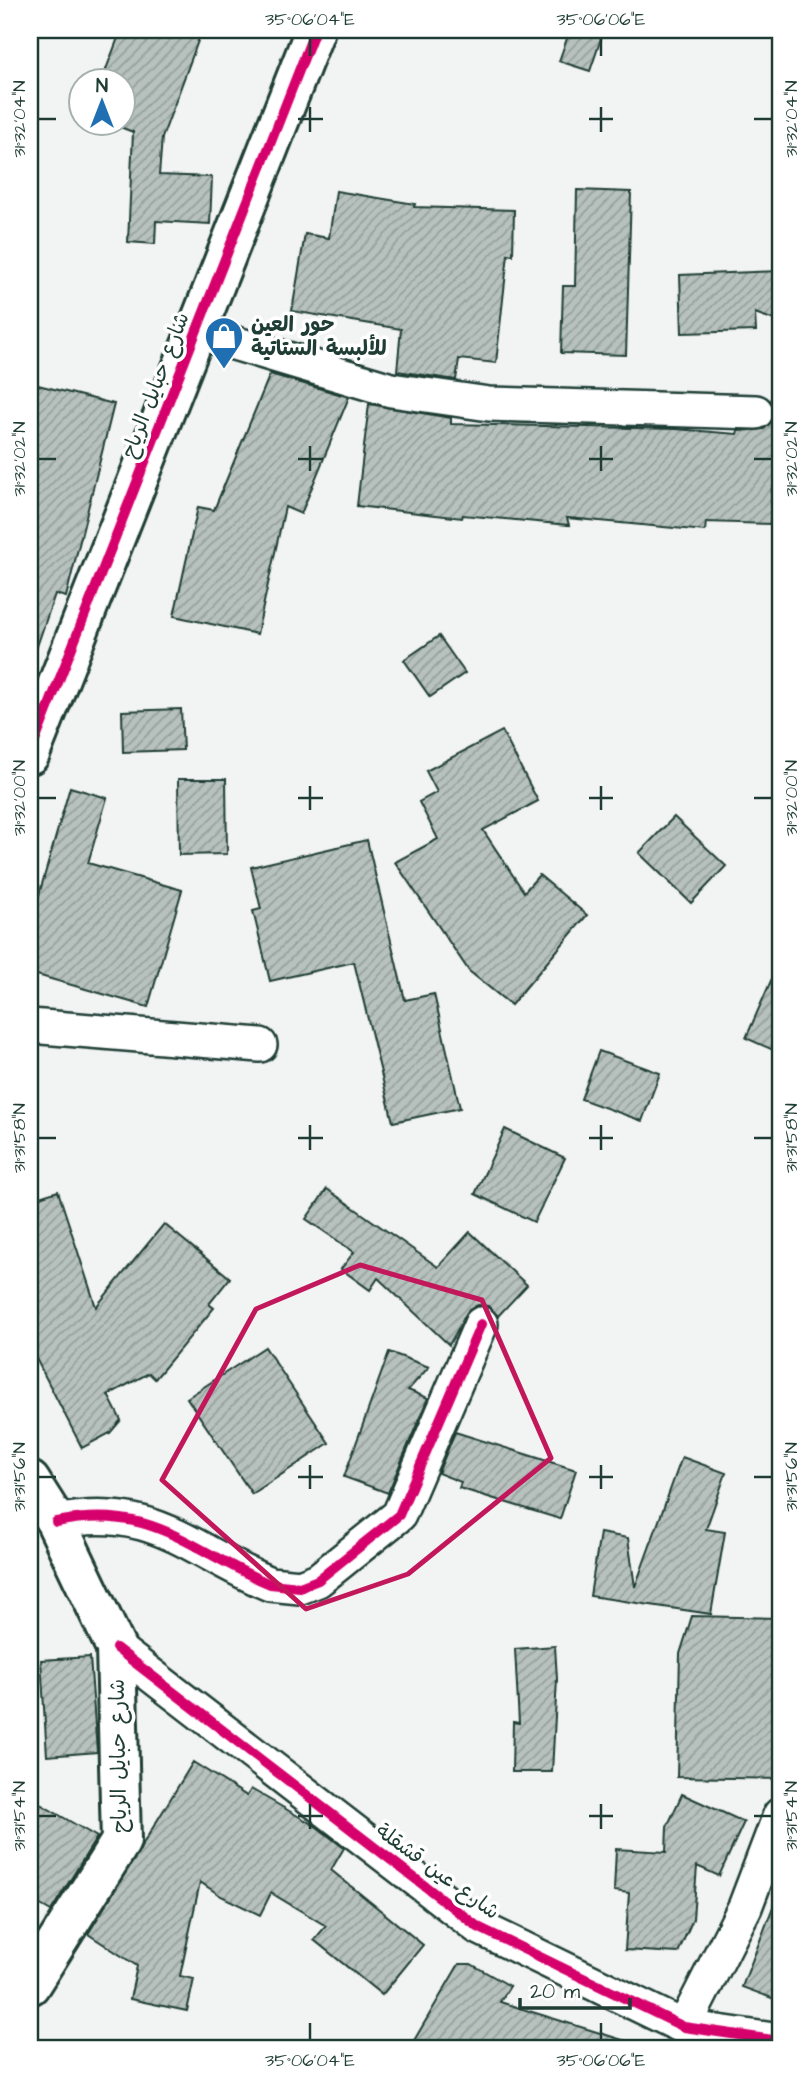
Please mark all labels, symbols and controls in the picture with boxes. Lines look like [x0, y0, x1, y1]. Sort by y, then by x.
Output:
text: 35°06'04"E [265, 7, 355, 32]
text: 35°06'06"E [557, 7, 646, 32]
north arrow [66, 66, 136, 136]
text: N [96, 73, 108, 100]
text: 31°32'04"N [7, 81, 32, 157]
text: 31°32'04"N [779, 81, 804, 157]
street label: شارع حبايل الرياح [114, 308, 197, 462]
place label: حور العين للألبسة الستاتية [251, 310, 387, 363]
shop icon: حور العين للألبسة الستاتية [203, 315, 245, 370]
text: 31°32'02"N [7, 422, 32, 497]
text: 31°32'02"N [779, 422, 804, 497]
text: 31°32'00"N [7, 760, 32, 836]
text: 31°32'00"N [779, 760, 804, 836]
text: 31°31'58"N [7, 1103, 32, 1173]
text: 31°31'58"N [779, 1103, 804, 1173]
text: 31°31'56"N [7, 1442, 32, 1512]
text: 31°31'56"N [779, 1442, 804, 1512]
street label: شارع حبايل الرياح [103, 1679, 134, 1833]
text: 31°31'54"N [7, 1781, 32, 1851]
text: 31°31'54"N [779, 1781, 804, 1851]
street label: شارع عين قشقلة [370, 1817, 506, 1926]
scale bar [520, 1967, 630, 2011]
text: 20 m [530, 1977, 581, 2006]
text: 35°06'04"E [265, 2048, 355, 2073]
text: 35°06'06"E [557, 2048, 646, 2073]

